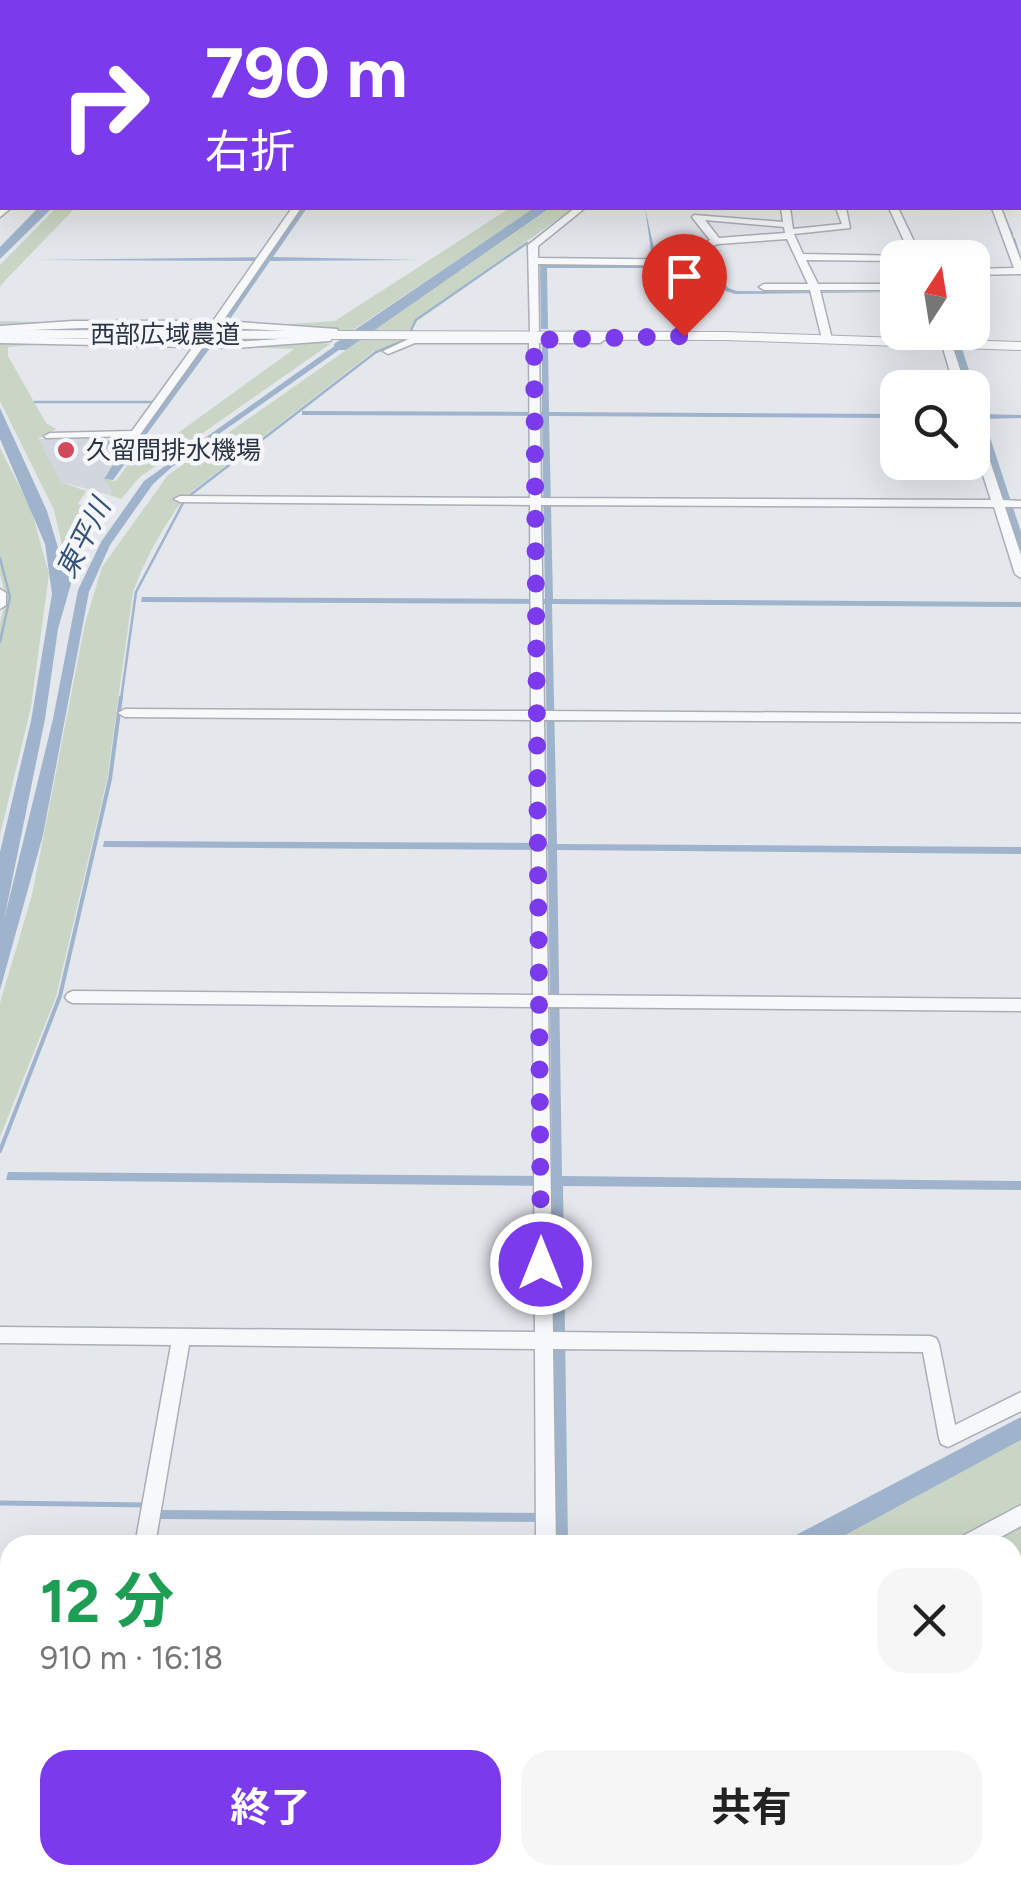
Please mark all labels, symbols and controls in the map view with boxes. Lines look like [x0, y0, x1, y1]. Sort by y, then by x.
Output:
text: 790 m [205, 30, 408, 115]
icon: right [40, 40, 170, 170]
text: 右折 [205, 124, 295, 178]
pin [642, 234, 727, 337]
north arrow [880, 240, 990, 350]
map controls [880, 240, 990, 480]
icon: arrive [657, 249, 712, 304]
street label: 西部広域農道 [90, 319, 240, 349]
button: search [880, 370, 990, 480]
place label: 久留間排水機場 [86, 435, 261, 465]
marker: 久留間排水機場 [55, 439, 77, 461]
water label: 東平川 [49, 490, 119, 583]
position arrow [489, 1212, 593, 1316]
text: 12 分 [40, 1565, 174, 1637]
button: close [877, 1568, 982, 1673]
text: 910 m · 16:18 [40, 1639, 223, 1677]
button: 終了 [40, 1750, 501, 1865]
button: 共有 [521, 1750, 982, 1865]

